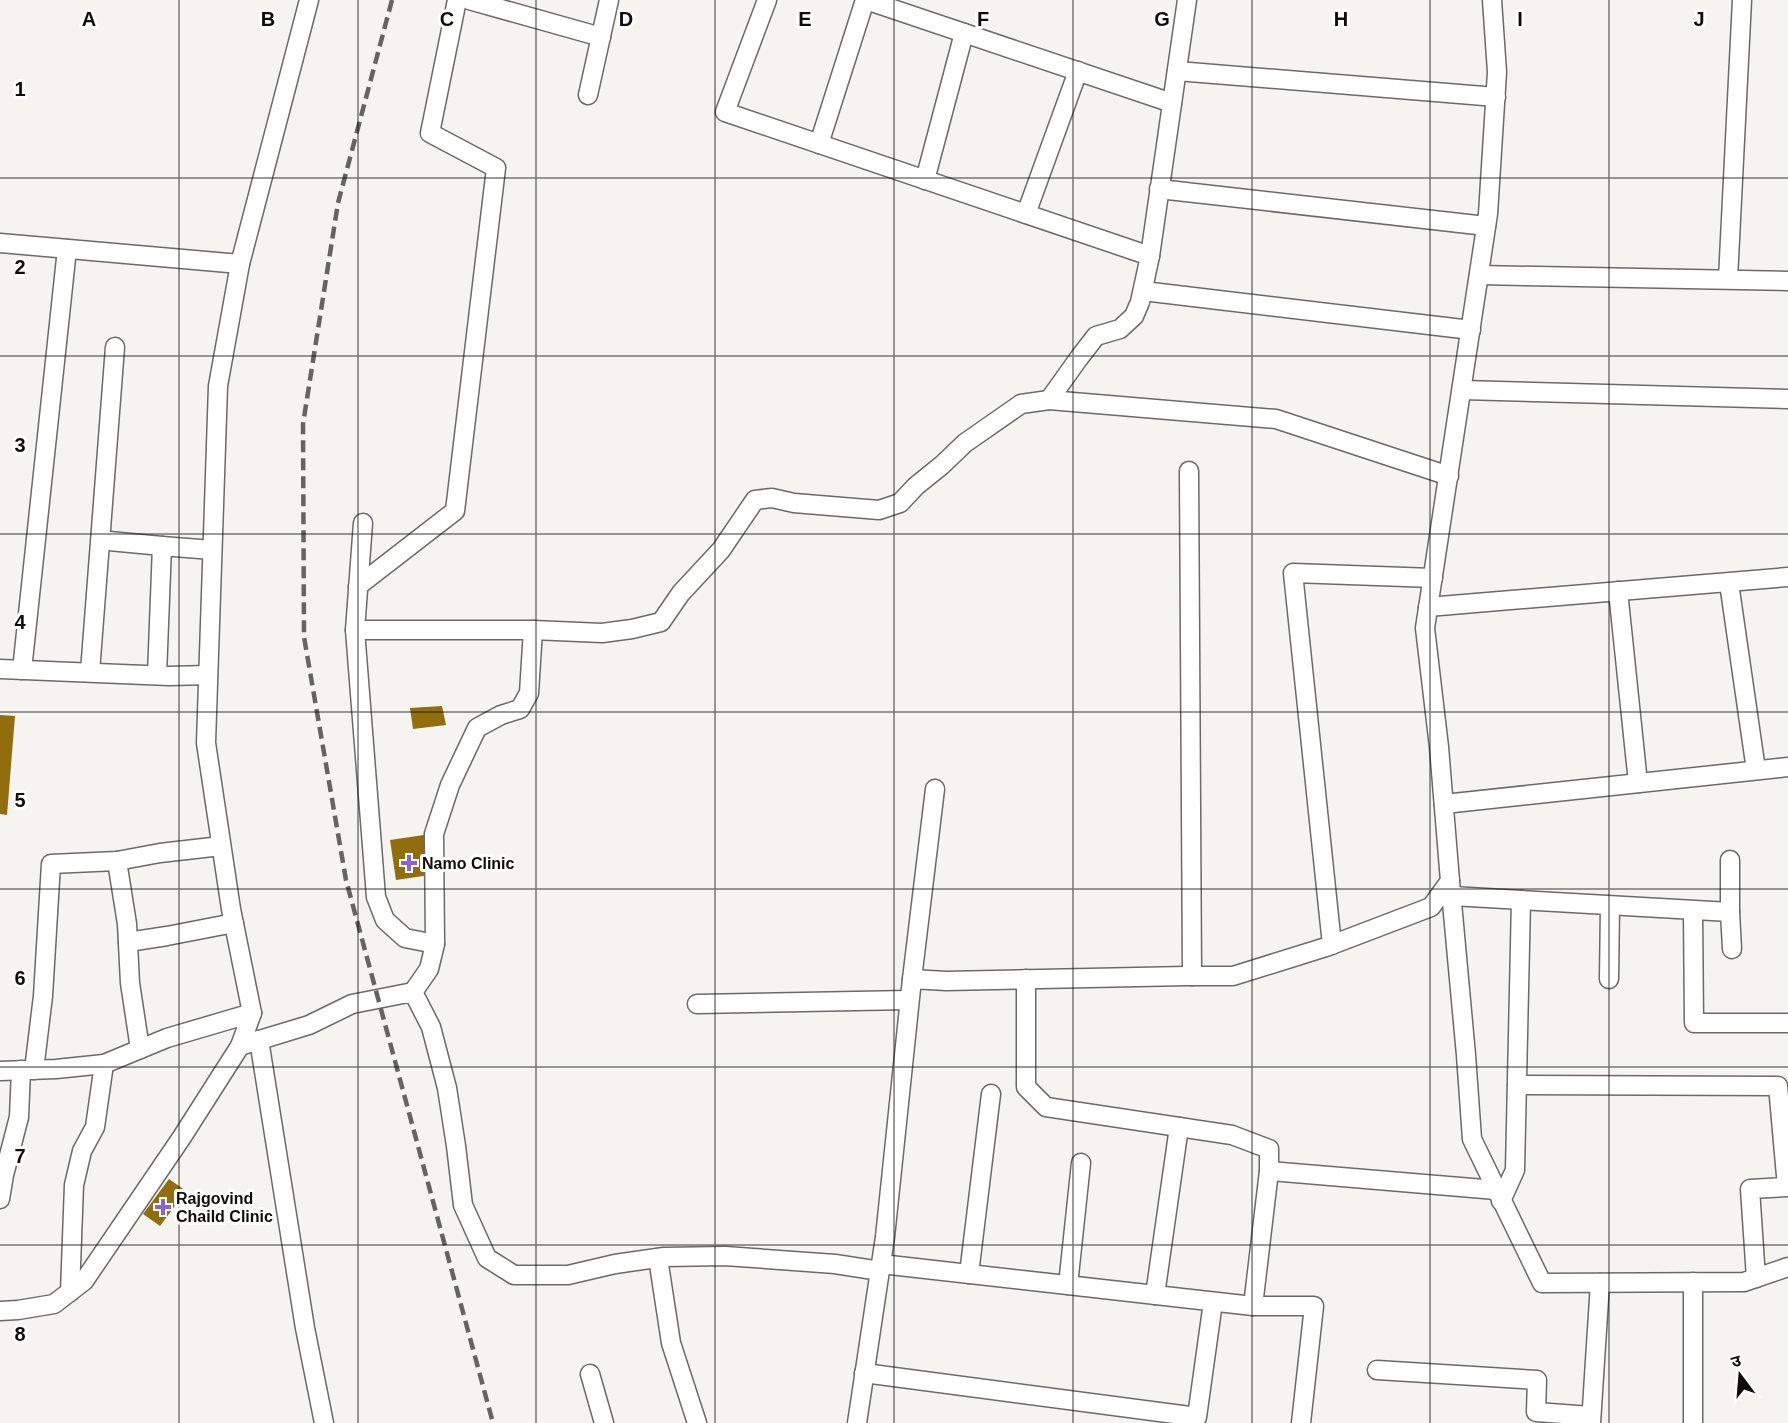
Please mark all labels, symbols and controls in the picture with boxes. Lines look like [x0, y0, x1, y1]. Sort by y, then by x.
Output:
text: A [82, 8, 96, 30]
text: B [261, 8, 275, 30]
text: C [440, 8, 454, 30]
text: D [619, 8, 633, 30]
text: E [798, 8, 812, 30]
text: F [977, 8, 989, 30]
text: G [1154, 8, 1170, 30]
text: H [1334, 8, 1348, 30]
text: I [1517, 8, 1523, 30]
text: J [1693, 8, 1705, 30]
text: 1 [14, 78, 26, 100]
text: 2 [14, 256, 26, 278]
text: 3 [14, 434, 26, 456]
text: 4 [14, 611, 26, 633]
text: 5 [14, 789, 26, 811]
marker: Namo Clinic [400, 854, 418, 872]
place label: Namo Clinic [422, 855, 515, 872]
text: 6 [14, 967, 26, 989]
text: 7 [14, 1145, 26, 1167]
place label: Rajgovind Chaild Clinic [176, 1190, 273, 1225]
marker: Rajgovind Chaild Clinic [154, 1198, 172, 1216]
text: 8 [14, 1323, 26, 1345]
north arrow [1710, 1345, 1770, 1405]
text: उ [1729, 1351, 1743, 1371]

